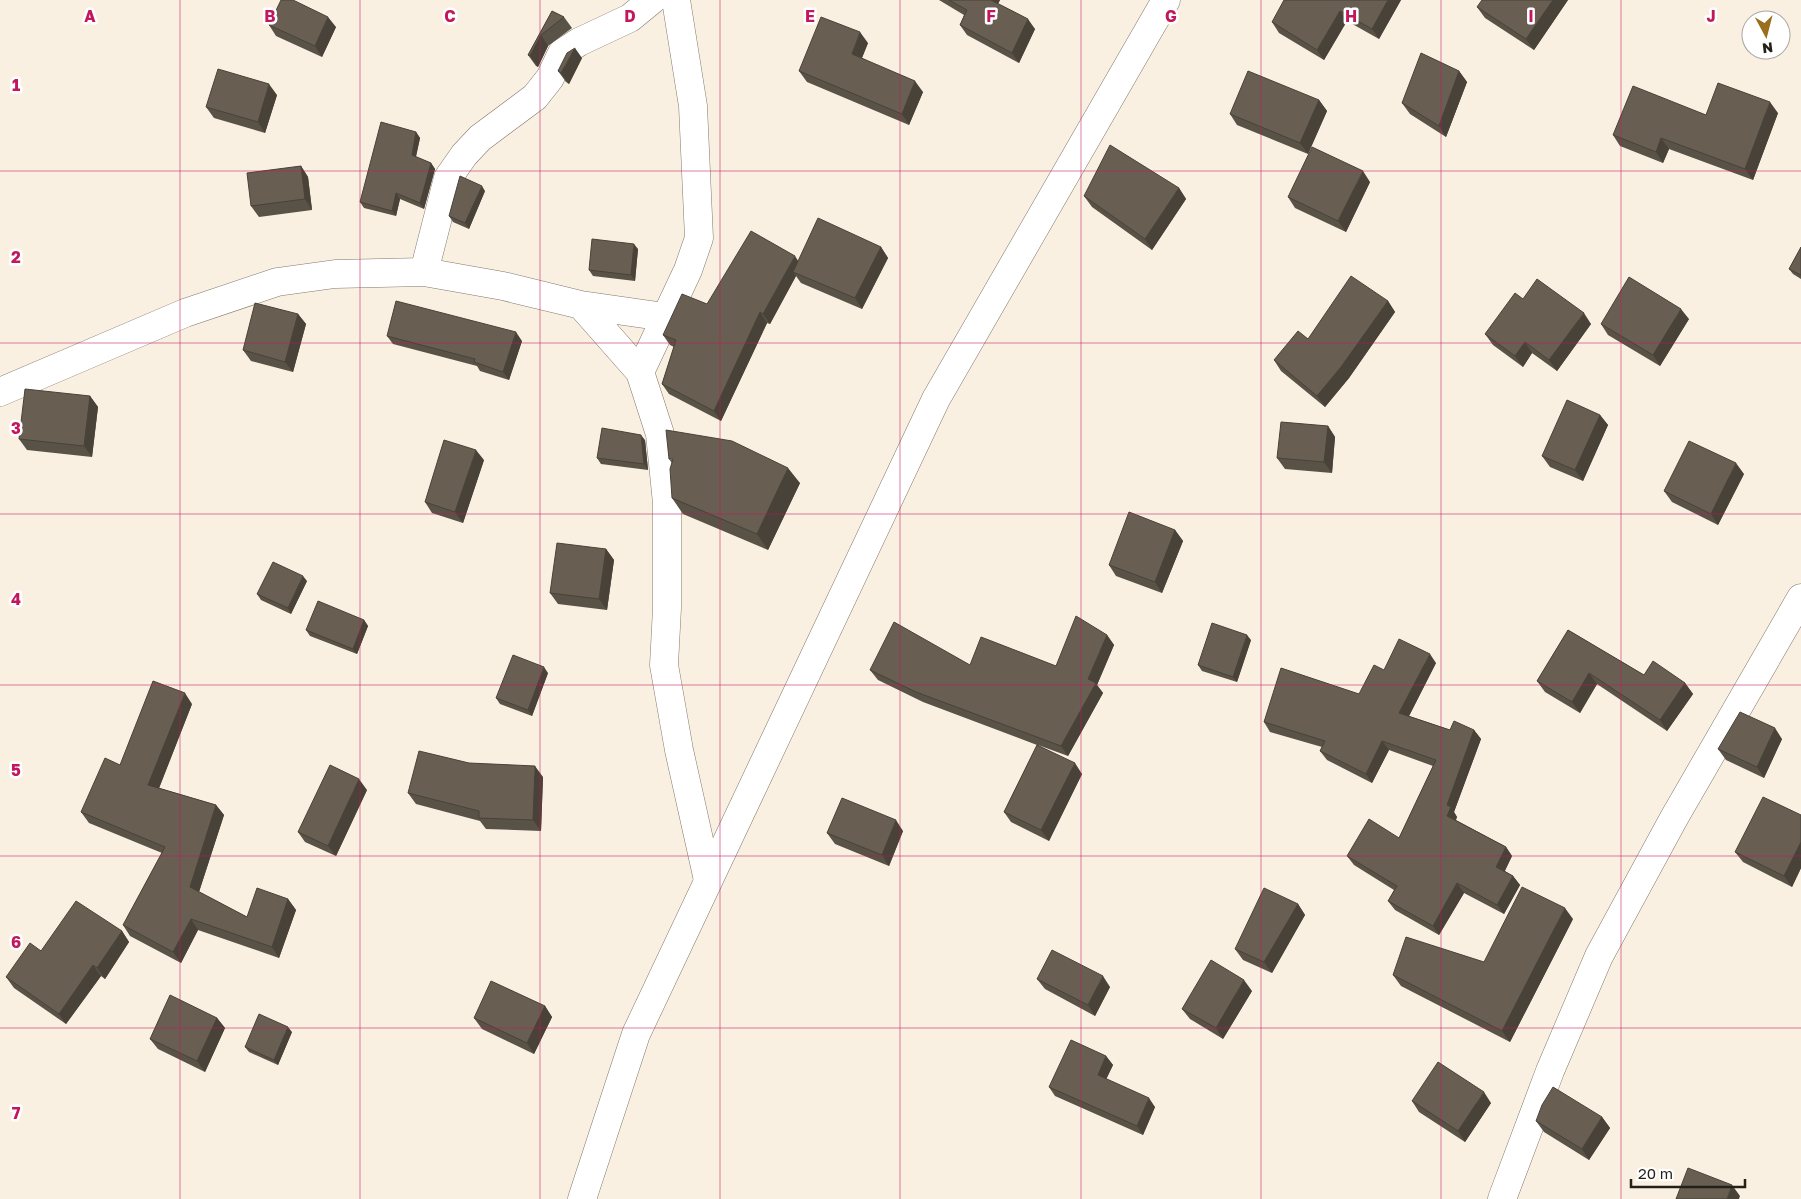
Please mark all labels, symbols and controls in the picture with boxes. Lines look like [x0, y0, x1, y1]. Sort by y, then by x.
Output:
text: A [84, 6, 96, 26]
text: B [264, 6, 276, 26]
text: C [444, 6, 456, 26]
text: D [624, 6, 636, 26]
text: E [805, 6, 815, 26]
text: F [986, 6, 996, 26]
text: G [1165, 6, 1177, 26]
text: H [1345, 6, 1357, 26]
text: I [1528, 6, 1534, 26]
text: J [1706, 6, 1716, 26]
north arrow [1741, 10, 1791, 60]
text: N [1761, 39, 1774, 57]
text: 1 [12, 75, 20, 95]
text: 2 [11, 247, 21, 267]
text: 3 [11, 418, 21, 438]
text: 4 [11, 589, 21, 609]
text: 5 [11, 760, 21, 780]
text: 6 [11, 932, 21, 952]
text: 7 [12, 1103, 21, 1123]
scale bar [1631, 1156, 1745, 1188]
text: 20 m [1638, 1164, 1673, 1182]

